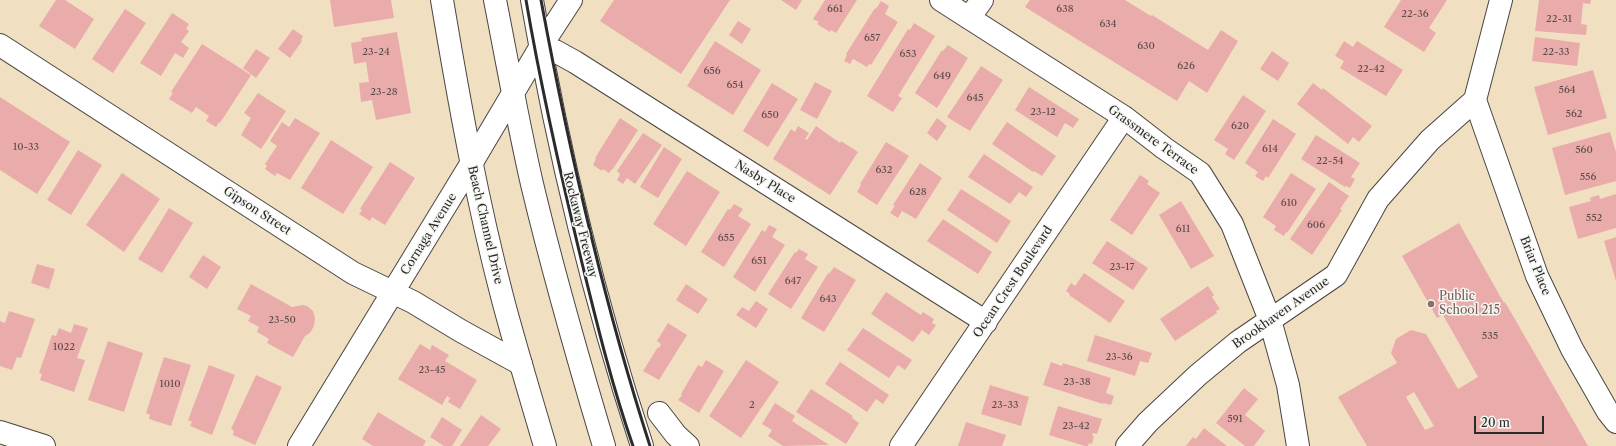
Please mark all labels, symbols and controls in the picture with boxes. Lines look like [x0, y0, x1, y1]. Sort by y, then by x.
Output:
house number: 661 [827, 3, 843, 15]
house number: 638 [1056, 3, 1074, 15]
house number: 22-36 [1401, 8, 1429, 20]
house number: 22-31 [1546, 13, 1572, 25]
house number: 634 [1099, 18, 1117, 30]
house number: 657 [864, 32, 880, 44]
house number: 630 [1137, 40, 1155, 52]
house number: 23-24 [362, 46, 390, 58]
house number: 22-33 [1542, 46, 1570, 58]
house number: 653 [900, 48, 916, 60]
house number: 626 [1177, 60, 1195, 72]
house number: 22-42 [1357, 63, 1385, 75]
house number: 656 [703, 65, 721, 77]
house number: 649 [933, 70, 951, 82]
house number: 654 [726, 79, 744, 91]
house number: 564 [1558, 84, 1576, 96]
house number: 23-28 [370, 86, 398, 98]
house number: 645 [966, 92, 984, 104]
street label: Grassmere Terrace [1105, 102, 1201, 178]
house number: 23-12 [1030, 106, 1056, 118]
house number: 562 [1565, 108, 1583, 120]
house number: 650 [761, 109, 779, 121]
house number: 620 [1231, 120, 1249, 132]
house number: 10-33 [13, 141, 39, 153]
house number: 614 [1262, 143, 1278, 155]
house number: 560 [1575, 144, 1593, 156]
house number: 22-54 [1316, 155, 1344, 167]
street label: Nasby Place [732, 158, 798, 206]
street label: Beach Channel Drive [464, 164, 506, 286]
house number: 632 [875, 164, 893, 176]
street label: Rockaway Freeway [560, 171, 600, 279]
house number: 556 [1580, 171, 1596, 183]
street label: Gipson Street [220, 184, 294, 238]
house number: 628 [909, 186, 927, 198]
street label: Cornaga Avenue [398, 190, 460, 278]
house number: 610 [1281, 197, 1297, 209]
house number: 552 [1586, 212, 1602, 224]
house number: 606 [1307, 219, 1325, 231]
house number: 611 [1176, 223, 1190, 235]
street label: Ocean Crest Boulevard [970, 224, 1056, 340]
house number: 655 [718, 232, 734, 244]
street label: Briar Place [1517, 234, 1553, 298]
house number: 651 [751, 255, 767, 267]
house number: 23-17 [1110, 261, 1134, 273]
street label: Brookhaven Avenue [1230, 274, 1332, 352]
house number: 647 [785, 275, 801, 287]
place label: Public School 215 [1439, 290, 1500, 318]
house number: 643 [819, 293, 837, 305]
marker: Public School 215 [1426, 299, 1436, 309]
house number: 23-50 [268, 314, 296, 326]
house number: 535 [1482, 330, 1498, 342]
house number: 1022 [53, 341, 75, 353]
house number: 23-36 [1105, 351, 1133, 363]
house number: 23-45 [418, 364, 446, 376]
house number: 23-38 [1063, 376, 1091, 388]
house number: 1010 [159, 378, 181, 390]
house number: 2 [749, 399, 755, 411]
house number: 23-33 [992, 399, 1018, 411]
scale bar [1476, 408, 1546, 434]
house number: 591 [1227, 413, 1243, 425]
text: 20 m [1481, 415, 1510, 430]
house number: 23-42 [1062, 420, 1090, 432]

